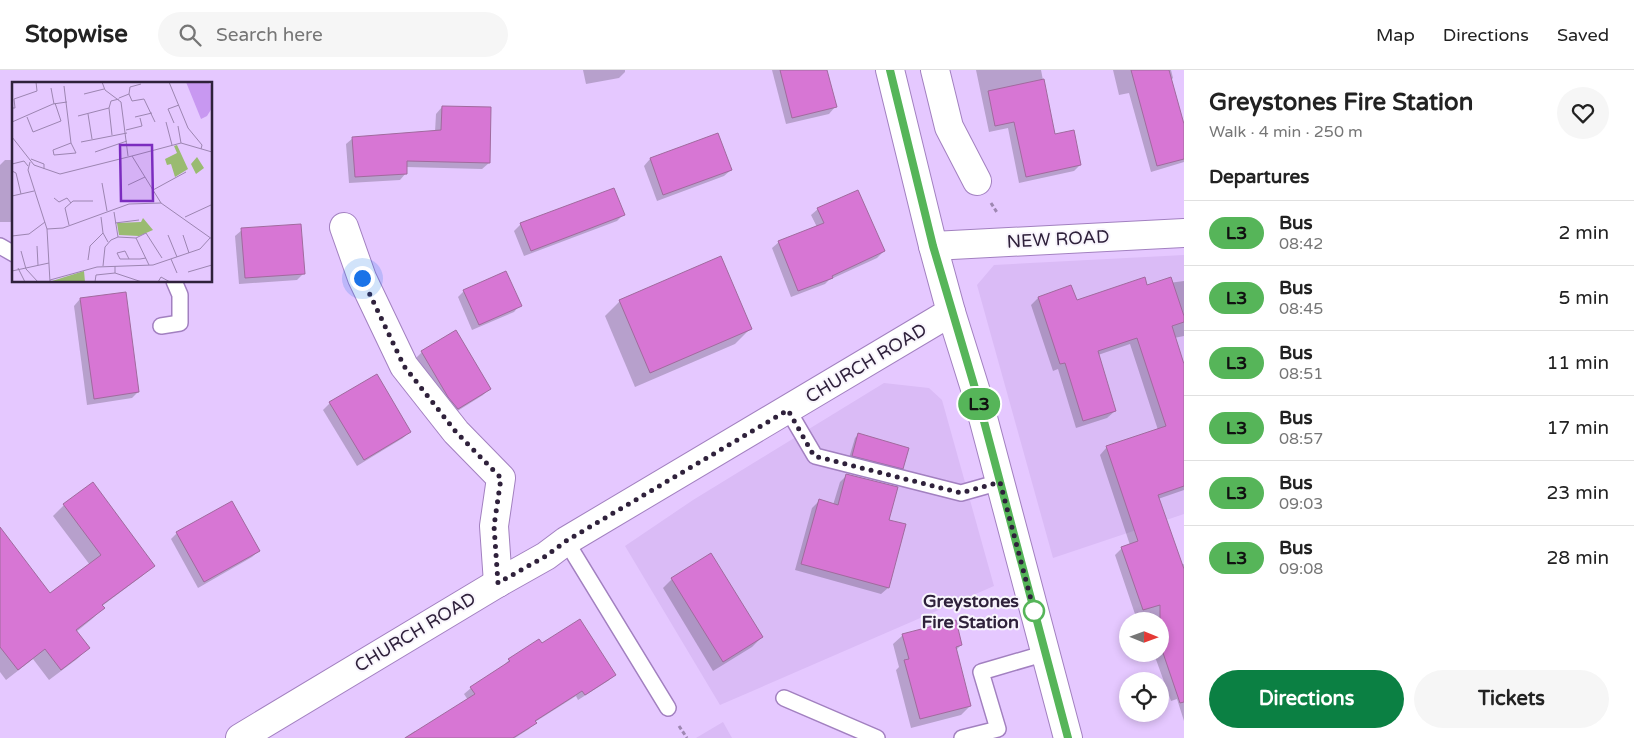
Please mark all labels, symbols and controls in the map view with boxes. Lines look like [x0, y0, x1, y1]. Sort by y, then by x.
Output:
search box [158, 12, 508, 57]
text: Stopwise [25, 20, 128, 49]
icon: search [176, 21, 204, 49]
text: Search here [216, 24, 323, 46]
text: Map [1376, 24, 1415, 46]
text: Directions [1443, 24, 1529, 46]
text: Saved [1557, 24, 1609, 46]
inset map [12, 82, 212, 282]
button: heart [1557, 87, 1609, 139]
text: Greystones Fire Station [1209, 88, 1473, 117]
text: Walk · 4 min · 250 m [1209, 122, 1363, 142]
text: Departures [1209, 166, 1309, 188]
text: Bus [1279, 212, 1313, 234]
text: L3 [1226, 222, 1247, 244]
text: 2 min [1558, 222, 1609, 244]
street label: NEW ROAD [1006, 225, 1110, 253]
text: 08:42 [1279, 234, 1323, 254]
your location [350, 266, 375, 291]
text: Bus [1279, 277, 1313, 299]
text: L3 [1226, 287, 1247, 309]
text: 5 min [1558, 287, 1609, 309]
text: 08:45 [1279, 299, 1323, 319]
street label: CHURCH ROAD [801, 318, 931, 408]
text: Bus [1279, 342, 1313, 364]
text: L3 [1226, 352, 1247, 374]
text: 11 min [1546, 352, 1609, 374]
text: 08:51 [1279, 364, 1323, 384]
line badge: L3 [956, 388, 1002, 420]
text: L3 [968, 393, 990, 415]
text: Bus [1279, 407, 1313, 429]
text: L3 [1226, 417, 1247, 439]
text: 17 min [1546, 417, 1609, 439]
text: 08:57 [1279, 429, 1323, 449]
text: Bus [1279, 472, 1313, 494]
text: L3 [1226, 482, 1247, 504]
text: 23 min [1546, 482, 1609, 504]
text: 09:03 [1279, 494, 1323, 514]
text: Bus [1279, 537, 1313, 559]
text: L3 [1226, 547, 1247, 569]
text: 28 min [1546, 547, 1609, 569]
text: 09:08 [1279, 559, 1323, 579]
street label: CHURCH ROAD [350, 587, 480, 677]
place label: Greystones Fire Station [922, 590, 1019, 633]
marker: Greystones Fire Station [1023, 600, 1045, 622]
north arrow [1119, 612, 1169, 662]
map controls [1119, 612, 1169, 722]
button: Directions [1209, 670, 1404, 728]
button: Tickets [1414, 670, 1609, 728]
button: locate [1119, 672, 1169, 722]

